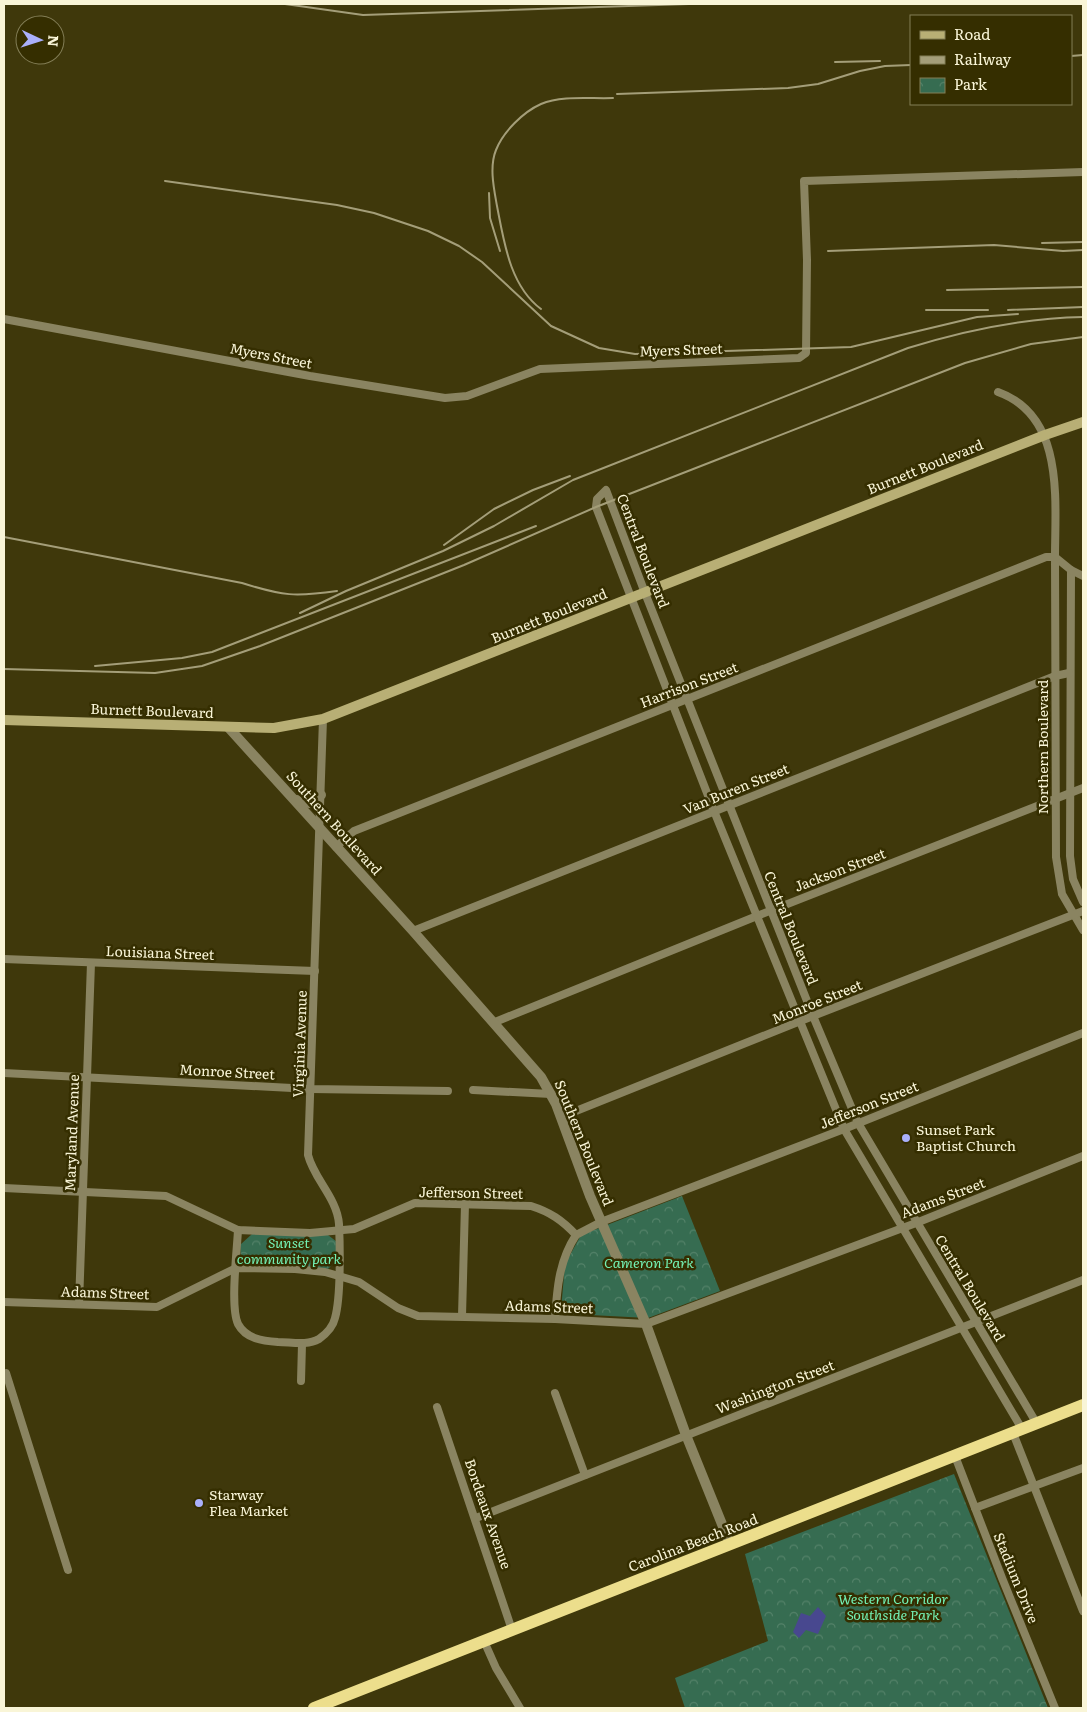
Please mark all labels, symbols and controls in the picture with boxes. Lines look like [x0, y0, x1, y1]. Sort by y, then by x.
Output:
north arrow [15, 15, 65, 65]
legend [910, 15, 1072, 105]
text: Road [954, 22, 990, 45]
text: N [44, 34, 64, 48]
text: Railway [954, 47, 1012, 70]
text: Park [954, 72, 988, 95]
street label: Myers Street [228, 337, 314, 373]
street label: Myers Street [639, 338, 723, 360]
street label: Burnett Boulevard [864, 434, 986, 498]
street label: Central Boulevard [613, 490, 675, 611]
street label: Burnett Boulevard [488, 583, 610, 647]
street label: Harrison Street [637, 656, 741, 712]
street label: Northern Boulevard [1032, 679, 1052, 814]
street label: Burnett Boulevard [90, 698, 215, 722]
street label: Van Buren Street [680, 758, 792, 818]
street label: Southern Boulevard [282, 766, 387, 879]
street label: Jackson Street [791, 842, 889, 896]
street label: Central Boulevard [760, 868, 824, 988]
street label: Louisiana Street [105, 940, 215, 964]
street label: Monroe Street [768, 974, 865, 1028]
street label: Virginia Avenue [287, 990, 311, 1098]
street label: Monroe Street [179, 1059, 276, 1084]
street label: Maryland Avenue [59, 1074, 83, 1192]
street label: Jefferson Street [816, 1075, 921, 1133]
street label: Southern Boulevard [551, 1077, 619, 1209]
place label: Sunset Park Baptist Church [916, 1119, 1016, 1155]
marker: Sunset Park Baptist Church [900, 1132, 912, 1144]
street label: Adams Street [898, 1172, 988, 1222]
street label: Jefferson Street [419, 1181, 524, 1203]
street label: Central Boulevard [931, 1230, 1011, 1345]
park label: Sunset community park [237, 1232, 342, 1268]
park label: Cameron Park [604, 1252, 694, 1272]
street label: Adams Street [60, 1280, 150, 1304]
street label: Adams Street [504, 1294, 594, 1318]
street label: Washington Street [712, 1354, 837, 1418]
street label: Bordeaux Avenue [461, 1456, 517, 1572]
place label: Starway Flea Market [209, 1484, 288, 1520]
marker: Starway Flea Market [193, 1497, 205, 1509]
street label: Carolina Beach Road [625, 1508, 761, 1576]
street label: Stadium Drive [990, 1529, 1044, 1626]
park label: Western Corridor Southside Park [838, 1588, 949, 1624]

